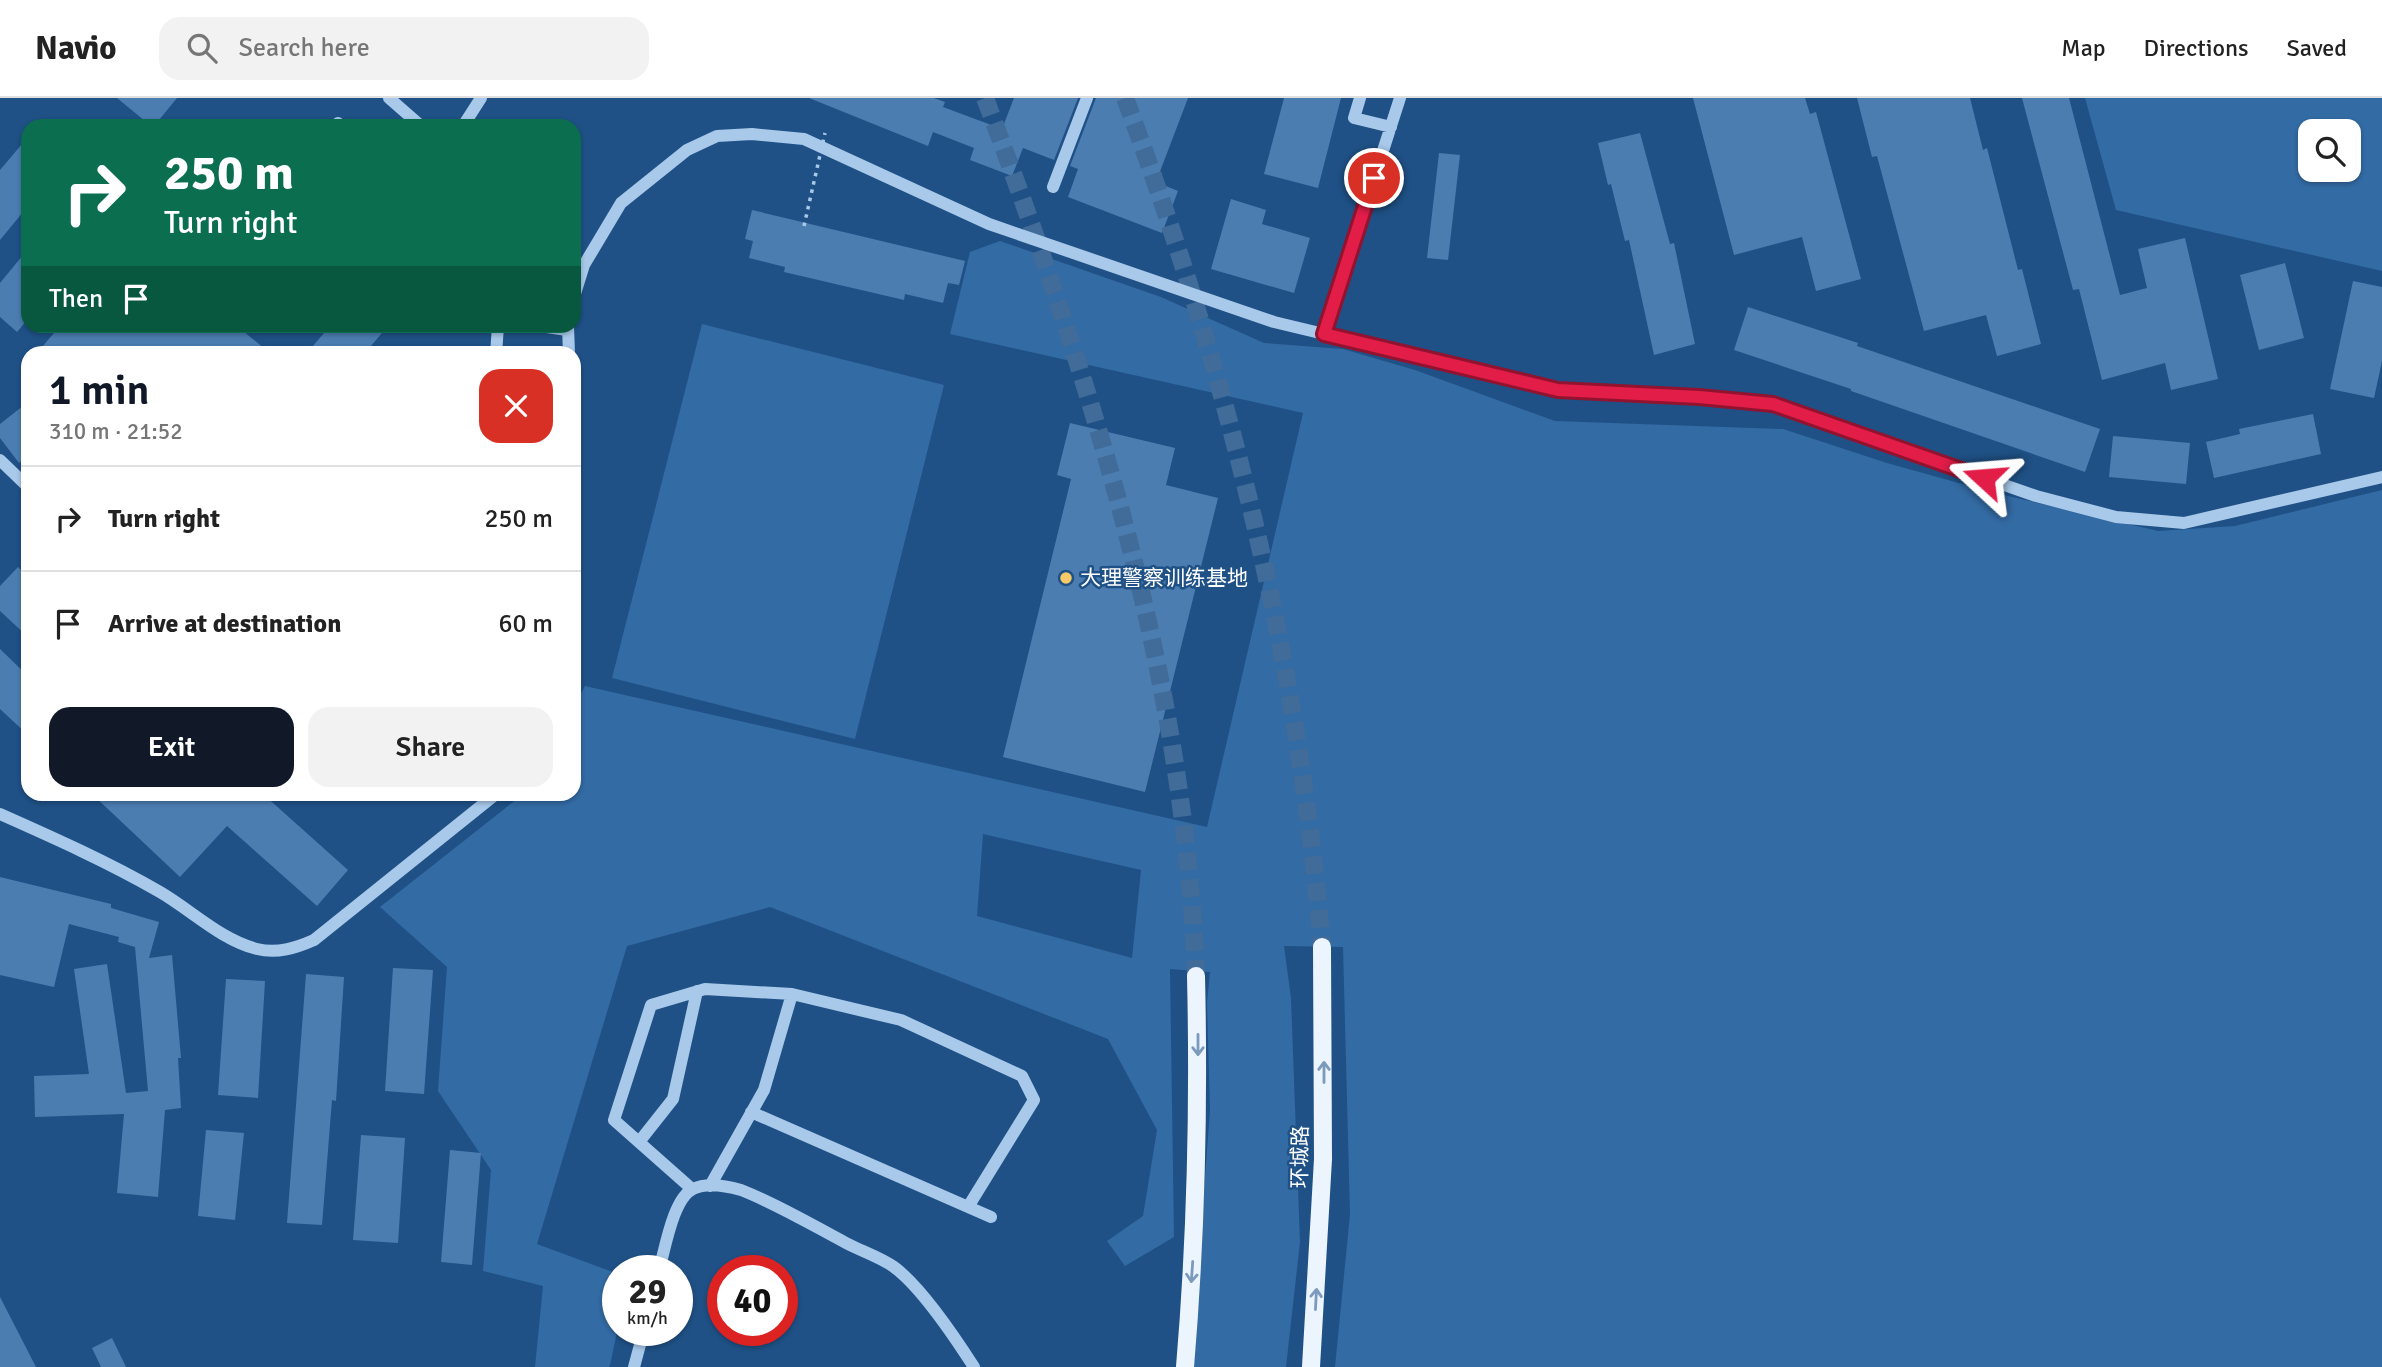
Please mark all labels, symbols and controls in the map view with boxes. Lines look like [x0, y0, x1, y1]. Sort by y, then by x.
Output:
search box [159, 17, 649, 80]
text: Navio [35, 28, 117, 69]
icon: search [183, 29, 221, 67]
text: Search here [239, 32, 370, 64]
text: Map [2061, 33, 2106, 63]
text: Directions [2144, 33, 2249, 63]
text: Saved [2287, 33, 2347, 63]
map controls [2298, 119, 2361, 182]
button: search [2298, 119, 2361, 182]
text: 250 m [164, 143, 294, 203]
icon: right [49, 147, 140, 238]
pin [1344, 148, 1404, 208]
icon: arrive [1355, 159, 1393, 197]
text: Turn right [164, 203, 297, 242]
icon: arrive [117, 280, 155, 318]
text: Then [49, 283, 103, 315]
text: 1 min [49, 365, 150, 416]
button: close [479, 369, 553, 443]
text: 310 m · 21:52 [49, 417, 183, 446]
position arrow [1947, 441, 2021, 515]
icon: right [49, 500, 87, 538]
text: Turn right [108, 503, 220, 535]
text: 250 m [484, 503, 553, 535]
place label: 大理警察训练基地 [1080, 565, 1248, 591]
marker: 大理警察训练基地 [1058, 570, 1074, 586]
icon: arrive [49, 605, 87, 643]
text: Arrive at destination [108, 608, 341, 640]
text: 60 m [498, 608, 553, 640]
button: Exit [49, 707, 294, 787]
button: Share [308, 707, 553, 787]
one-way arrow [1191, 1033, 1204, 1056]
one-way arrow [1317, 1060, 1331, 1083]
street label: 环城路 [1286, 1125, 1314, 1189]
speed limit sign: 40 [707, 1255, 798, 1346]
one-way arrow [1185, 1260, 1198, 1283]
text: 29 [629, 1270, 666, 1313]
one-way arrow [1310, 1288, 1323, 1311]
text: km/h [627, 1307, 668, 1329]

